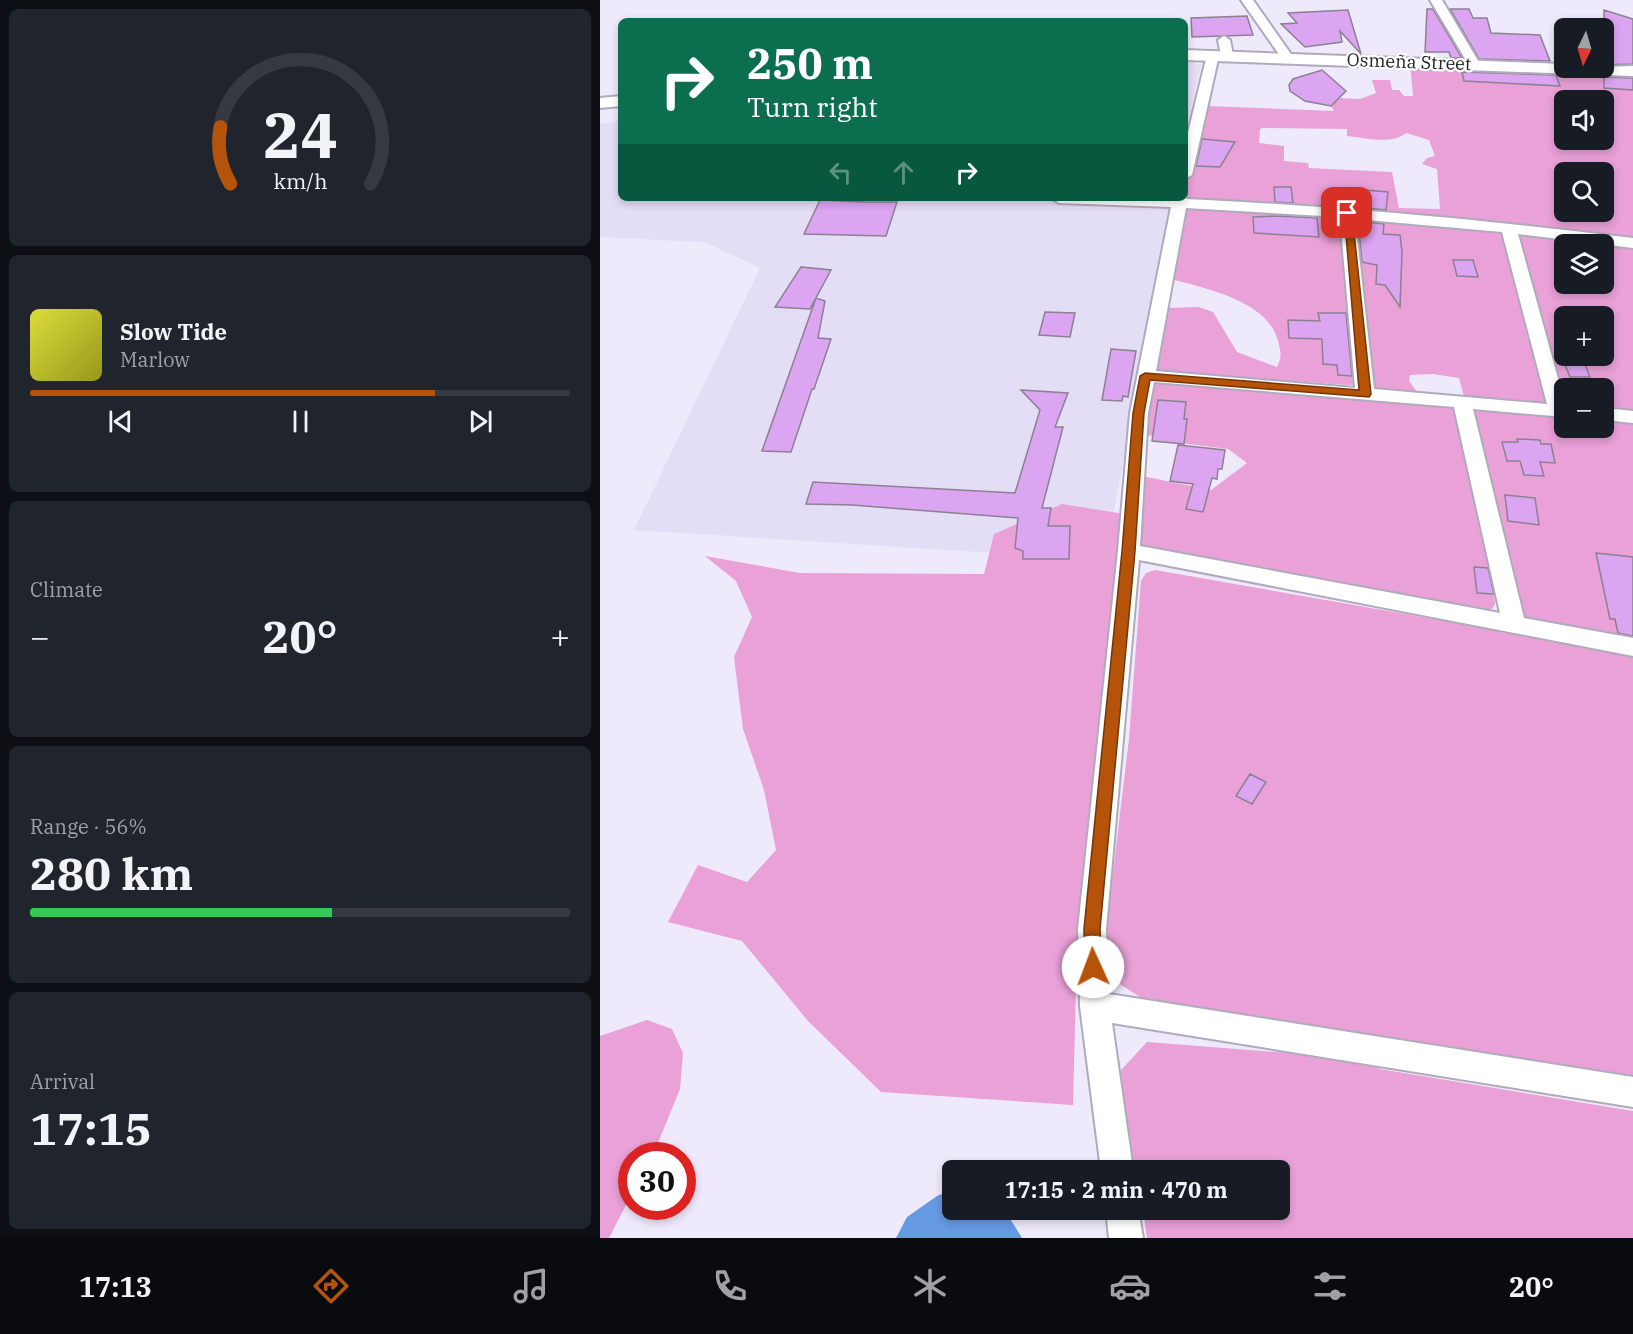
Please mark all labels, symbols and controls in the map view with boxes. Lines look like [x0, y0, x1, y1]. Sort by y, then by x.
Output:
north arrow [1554, 18, 1614, 78]
map controls [1554, 18, 1614, 438]
text: 250 m [747, 36, 873, 91]
icon: right [648, 42, 726, 120]
street label: Osmeña Street [1346, 48, 1472, 75]
text: Turn right [747, 89, 878, 124]
button: sound [1554, 90, 1614, 150]
text: 24 [263, 95, 337, 176]
icon: left [824, 156, 857, 189]
icon: ahead [887, 156, 920, 189]
icon: right [950, 156, 983, 189]
button: search [1554, 162, 1614, 222]
text: km/h [273, 168, 327, 196]
pin [1321, 187, 1372, 238]
icon: arrive [1330, 196, 1363, 229]
button: layers [1554, 234, 1614, 294]
button: + [1554, 306, 1614, 366]
text: Slow Tide [120, 317, 227, 346]
text: Marlow [120, 346, 190, 373]
button: − [1554, 378, 1614, 438]
icon: previous [104, 405, 137, 438]
icon: pause [284, 405, 317, 438]
icon: next [464, 405, 497, 438]
text: Climate [30, 576, 103, 603]
text: 20° [262, 607, 338, 665]
text: − [30, 615, 50, 658]
text: + [550, 615, 570, 658]
text: Range · 56% [30, 813, 147, 840]
text: 280 km [30, 844, 193, 902]
position arrow [1061, 935, 1125, 999]
text: Arrival [30, 1068, 95, 1095]
text: 17:15 [30, 1099, 152, 1157]
speed limit sign: 30 [618, 1142, 696, 1220]
text: 17:15 · 2 min · 470 m [1004, 1175, 1228, 1204]
icon: directions [310, 1265, 352, 1307]
icon: music [510, 1265, 552, 1307]
icon: phone [709, 1265, 751, 1307]
icon: climate [909, 1265, 951, 1307]
icon: car [1109, 1265, 1151, 1307]
icon: filters [1309, 1265, 1351, 1307]
text: 17:13 [79, 1269, 152, 1304]
text: 20° [1509, 1269, 1554, 1304]

